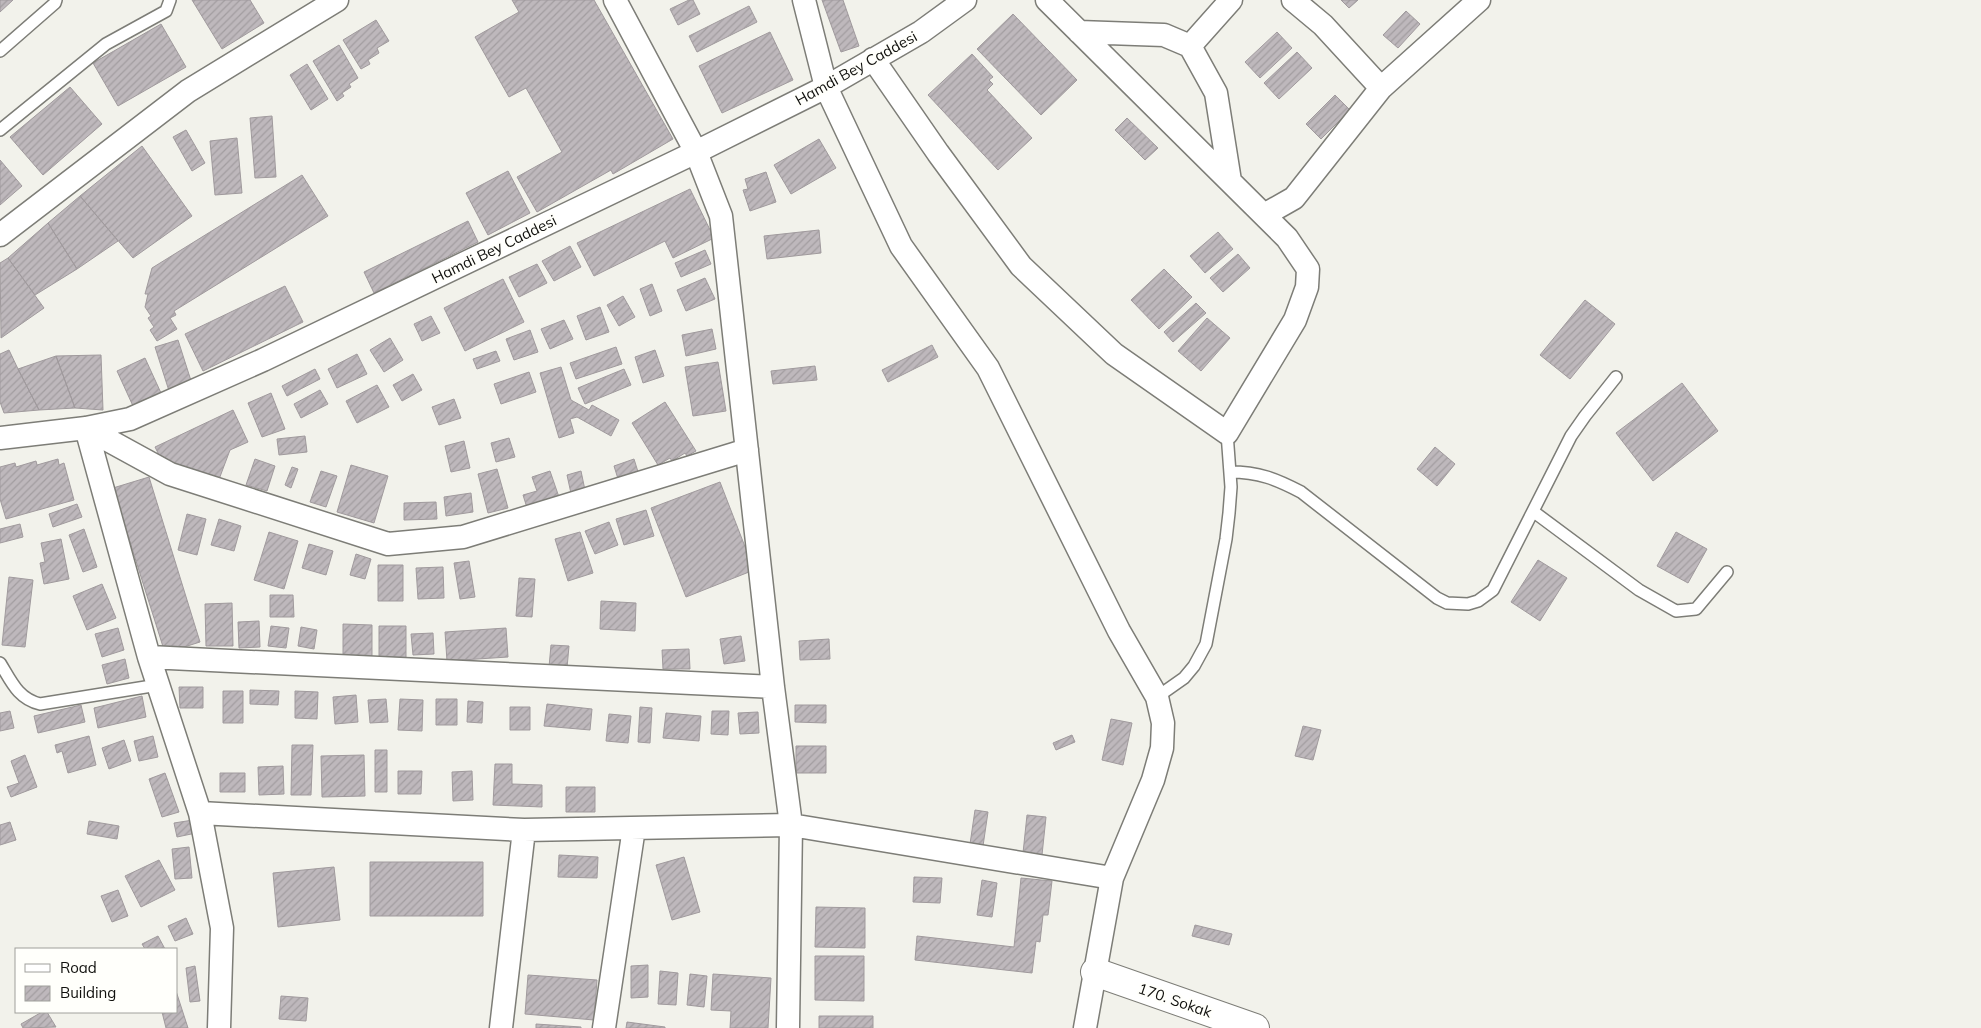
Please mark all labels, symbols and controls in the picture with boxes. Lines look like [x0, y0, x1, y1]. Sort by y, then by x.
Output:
street label: Hamdi Bey Caddesi [792, 27, 920, 109]
street label: Hamdi Bey Caddesi [428, 211, 560, 287]
legend [15, 948, 178, 1013]
text: Road [60, 958, 97, 977]
street label: 170. Sokak [1136, 979, 1215, 1022]
text: Building [60, 983, 116, 1002]

